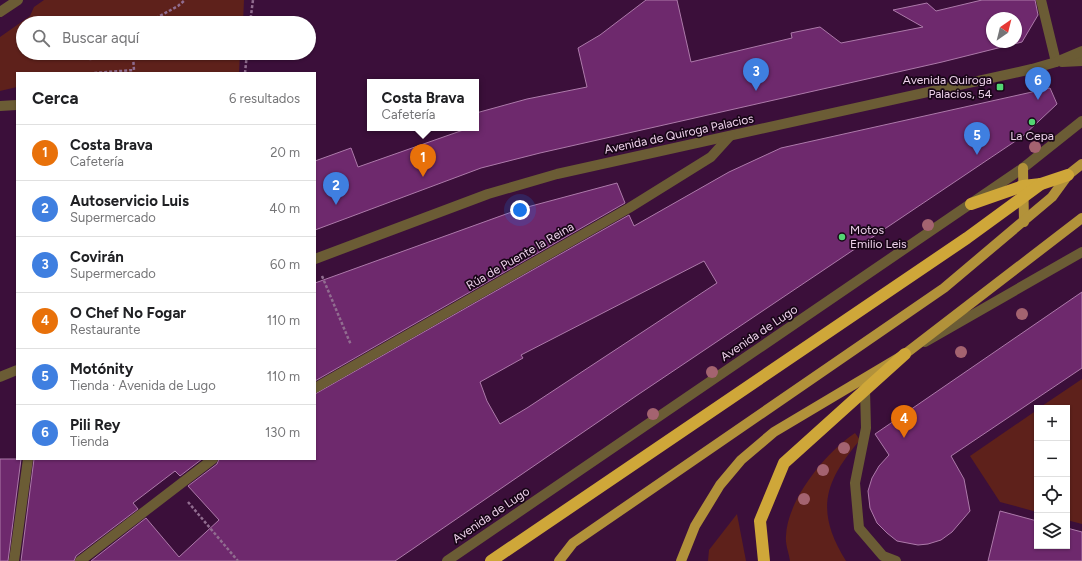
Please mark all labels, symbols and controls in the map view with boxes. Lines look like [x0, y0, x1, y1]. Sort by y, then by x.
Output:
north arrow [986, 12, 1022, 48]
search box [16, 16, 316, 60]
icon: search [30, 27, 52, 49]
text: Buscar aquí [62, 29, 139, 47]
pin: 3 [743, 58, 769, 91]
pin: 6 [1025, 67, 1051, 100]
place label: Avenida Quiroga Palacios, 54 [903, 73, 993, 101]
popup [367, 79, 479, 131]
marker: Avenida Quiroga Palacios, 54 [995, 82, 1005, 92]
text: Cerca [32, 88, 79, 108]
text: Costa Brava [382, 89, 464, 107]
text: 6 resultados [229, 91, 300, 106]
text: Cafetería [382, 107, 435, 122]
street label: Avenida de Quiroga Palacios [603, 111, 755, 157]
marker: La Cepa [1027, 117, 1037, 127]
pin: 5 [964, 122, 990, 155]
place label: La Cepa [1010, 129, 1054, 143]
text: Costa Brava [70, 136, 153, 154]
pin: 1 [410, 144, 436, 177]
text: 1 [42, 145, 48, 160]
text: 20 m [270, 145, 300, 160]
text: Cafetería [70, 154, 124, 169]
pin: 2 [323, 172, 349, 205]
text: Autoservicio Luis [70, 192, 189, 210]
your location [510, 200, 530, 220]
text: 2 [41, 201, 49, 216]
text: 40 m [269, 201, 300, 216]
text: Supermercado [70, 210, 156, 225]
street label: Rúa de Puente la Reina [464, 219, 576, 293]
place label: Motos Emilio Leis [850, 223, 907, 251]
marker: Motos Emilio Leis [837, 232, 847, 242]
text: Covirán [70, 248, 124, 266]
text: 3 [41, 257, 49, 272]
text: 60 m [270, 257, 300, 272]
text: Supermercado [70, 266, 156, 281]
street label: Avenida de Lugo [718, 302, 800, 364]
text: O Chef No Fogar [70, 304, 186, 322]
text: 4 [41, 313, 49, 328]
text: 110 m [267, 313, 300, 328]
text: Restaurante [70, 322, 140, 337]
text: Motónity [70, 360, 133, 378]
text: 5 [41, 369, 49, 384]
text: 110 m [267, 369, 300, 384]
text: Tienda · Avenida de Lugo [70, 378, 216, 393]
pin: 4 [891, 405, 917, 438]
map controls [1034, 405, 1070, 549]
button: + [1034, 405, 1070, 441]
text: Pili Rey [70, 416, 120, 434]
text: 6 [41, 425, 49, 440]
text: 130 m [265, 425, 300, 440]
text: Tienda [70, 434, 109, 449]
button: − [1034, 441, 1070, 477]
button: locate [1034, 477, 1070, 513]
street label: Avenida de Lugo [450, 484, 532, 546]
button: layers [1034, 513, 1070, 549]

